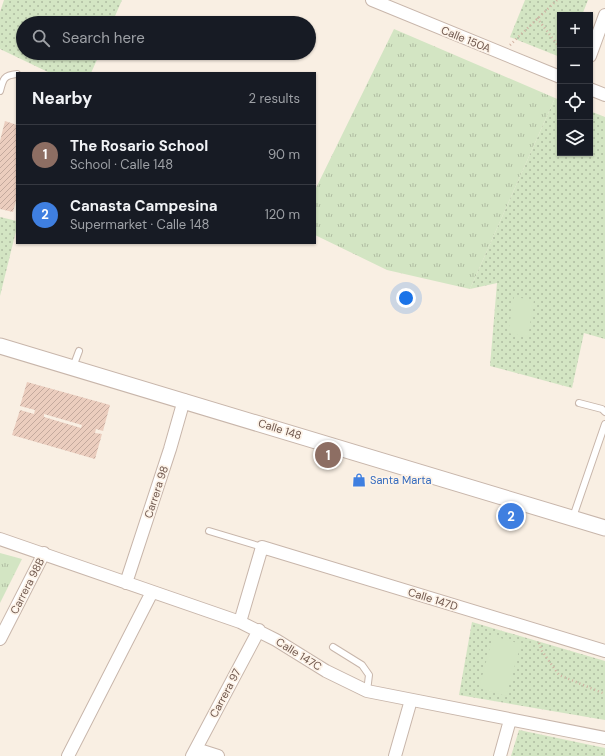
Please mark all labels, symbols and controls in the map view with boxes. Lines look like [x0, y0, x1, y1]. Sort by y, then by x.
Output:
map controls [557, 12, 593, 156]
button: + [557, 12, 593, 48]
search box [16, 16, 316, 60]
street label: Calle 150A [439, 23, 493, 55]
icon: search [30, 27, 52, 49]
text: Search here [62, 28, 145, 48]
button: − [557, 48, 593, 84]
button: locate [557, 84, 593, 120]
text: Nearby [32, 87, 92, 109]
text: 2 results [249, 90, 300, 107]
button: layers [557, 120, 593, 156]
text: The Rosario School [70, 136, 208, 156]
text: 1 [43, 146, 47, 163]
text: 90 m [268, 146, 300, 163]
text: School · Calle 148 [70, 156, 173, 173]
text: Canasta Campesina [70, 196, 217, 216]
text: 2 [41, 206, 49, 223]
text: 120 m [265, 206, 300, 223]
text: Supermarket · Calle 148 [70, 216, 210, 233]
your location [396, 288, 416, 308]
street label: Calle 148 [257, 416, 303, 442]
pin: 1 [315, 440, 341, 470]
street label: Carrera 98 [141, 464, 171, 520]
shop icon: Santa Marta [351, 472, 367, 488]
place label: Santa Marta [370, 473, 432, 487]
pin: 2 [498, 501, 524, 531]
street label: Carrera 98B [7, 555, 47, 616]
street label: Calle 147D [406, 585, 460, 613]
street label: Calle 147C [273, 634, 325, 674]
street label: Carrera 97 [206, 666, 244, 720]

